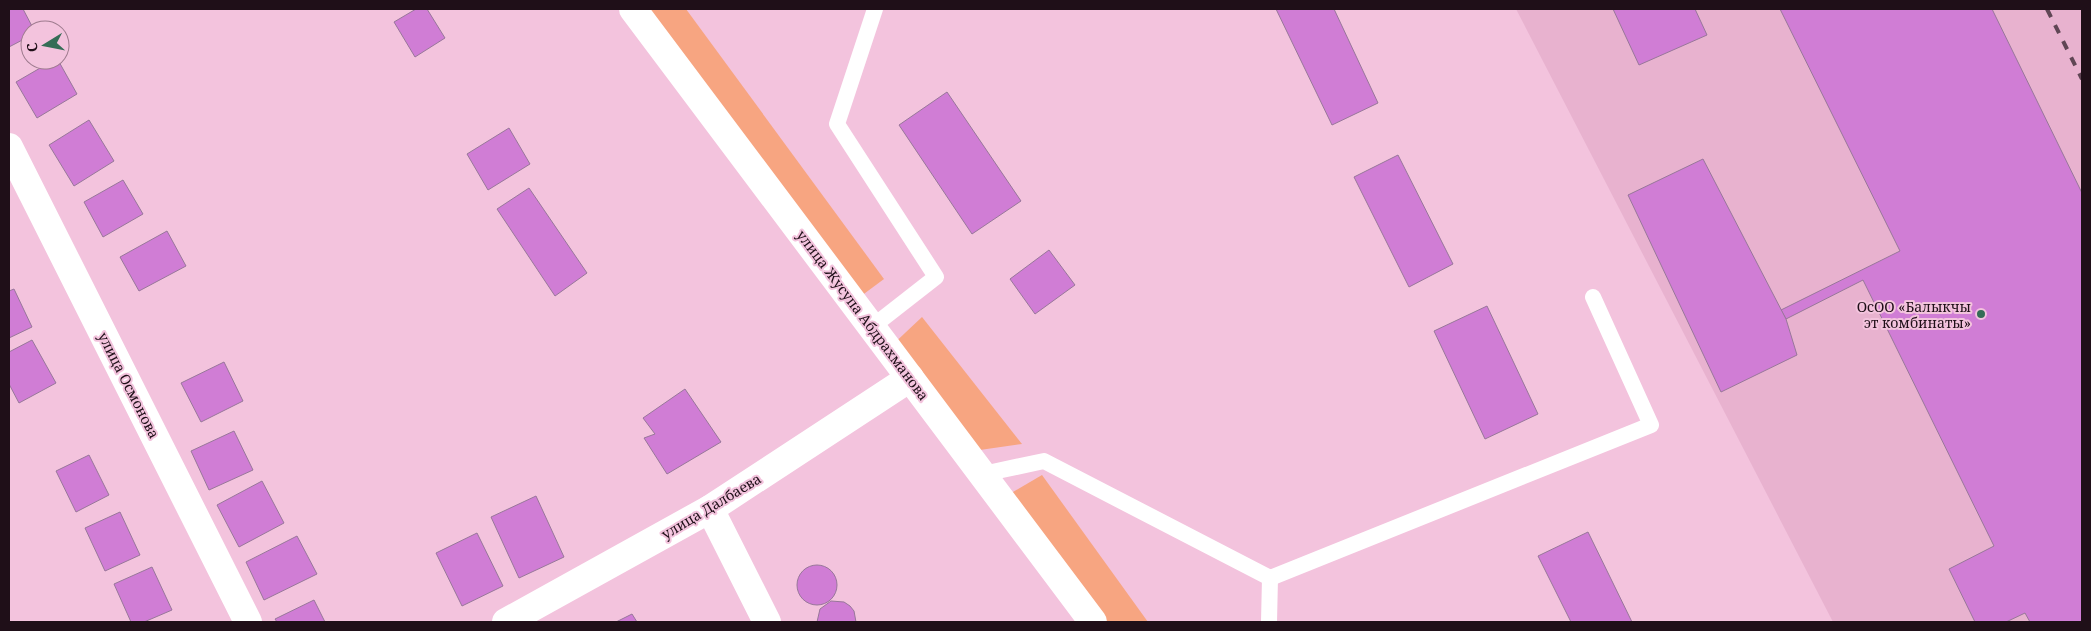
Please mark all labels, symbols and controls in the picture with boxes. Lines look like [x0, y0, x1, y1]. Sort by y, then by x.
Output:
north arrow [20, 20, 70, 70]
text: С [22, 41, 42, 54]
street label: улица Жусупа Абдрахманова [793, 226, 933, 404]
place label: ОсОО «Балыкчы эт комбинаты» [1857, 297, 1971, 332]
marker: ОсОО «Балыкчы эт комбинаты» [1975, 308, 1987, 320]
street label: улица Осмонова [94, 329, 164, 441]
street label: улица Далбаева [658, 469, 764, 543]

